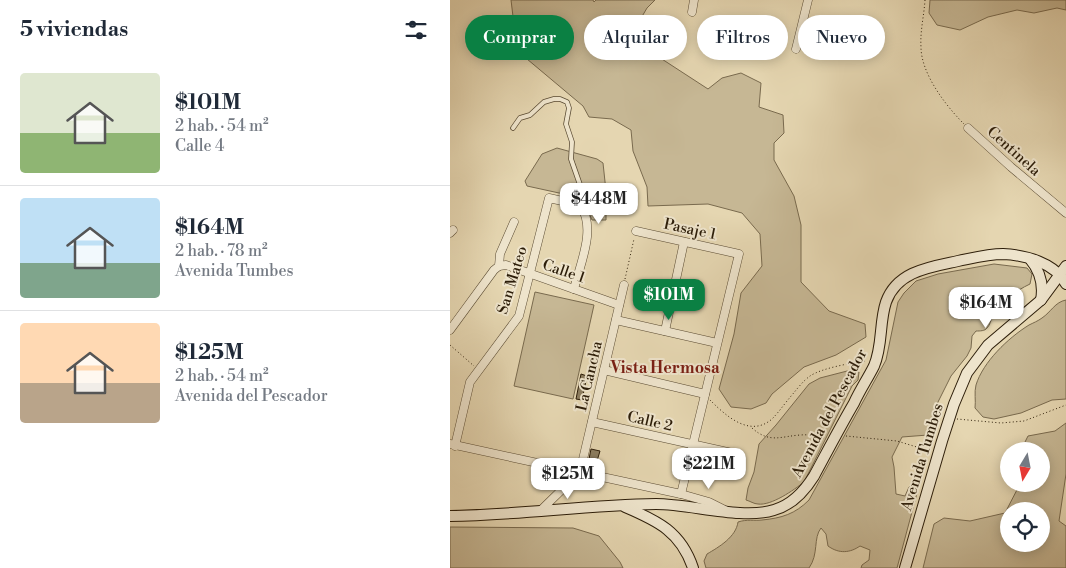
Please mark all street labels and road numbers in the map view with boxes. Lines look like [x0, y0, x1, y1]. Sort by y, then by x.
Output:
street label: Centinela [983, 122, 1045, 181]
street label: Pasaje 1 [662, 215, 718, 244]
street label: San Mateo [493, 244, 532, 317]
street label: Calle 1 [540, 255, 588, 288]
street label: La Cancha [572, 339, 607, 413]
street label: Avenida del Pescador [787, 345, 872, 482]
street label: Avenida Tumbes [897, 401, 948, 514]
street label: Calle 2 [625, 407, 674, 436]

